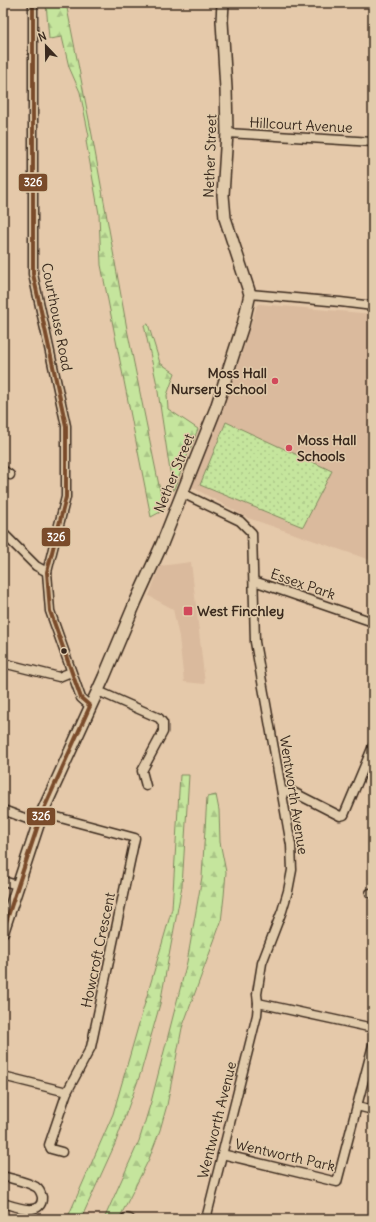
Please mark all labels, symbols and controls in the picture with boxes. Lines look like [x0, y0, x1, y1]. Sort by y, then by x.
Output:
north arrow [26, 26, 66, 66]
text: N [36, 29, 48, 45]
street label: Hillcourt Avenue [249, 113, 353, 137]
street label: Nether Street [200, 114, 220, 198]
line badge: 326 [18, 173, 48, 192]
text: 326 [24, 175, 42, 189]
street label: Courthouse Road [38, 261, 76, 373]
place label: Moss Hall Nursery School [171, 364, 267, 398]
marker: Moss Hall Nursery School [270, 376, 280, 386]
street label: Nether Street [150, 430, 198, 515]
place label: Moss Hall Schools [297, 431, 357, 465]
marker: Moss Hall Schools [284, 443, 294, 453]
line badge: 326 [41, 527, 71, 547]
text: 326 [47, 530, 65, 544]
street label: Essex Park [268, 564, 338, 604]
place label: West Finchley [197, 602, 284, 620]
marker: West Finchley [182, 605, 194, 617]
unlabelled marker [59, 646, 69, 656]
street label: Wentworth Avenue [276, 734, 312, 856]
line badge: 326 [26, 807, 56, 826]
text: 326 [32, 809, 50, 823]
street label: Howcroft Crescent [77, 890, 119, 1009]
street label: Wentworth Avenue [194, 1060, 240, 1180]
street label: Wentworth Park [233, 1135, 337, 1175]

